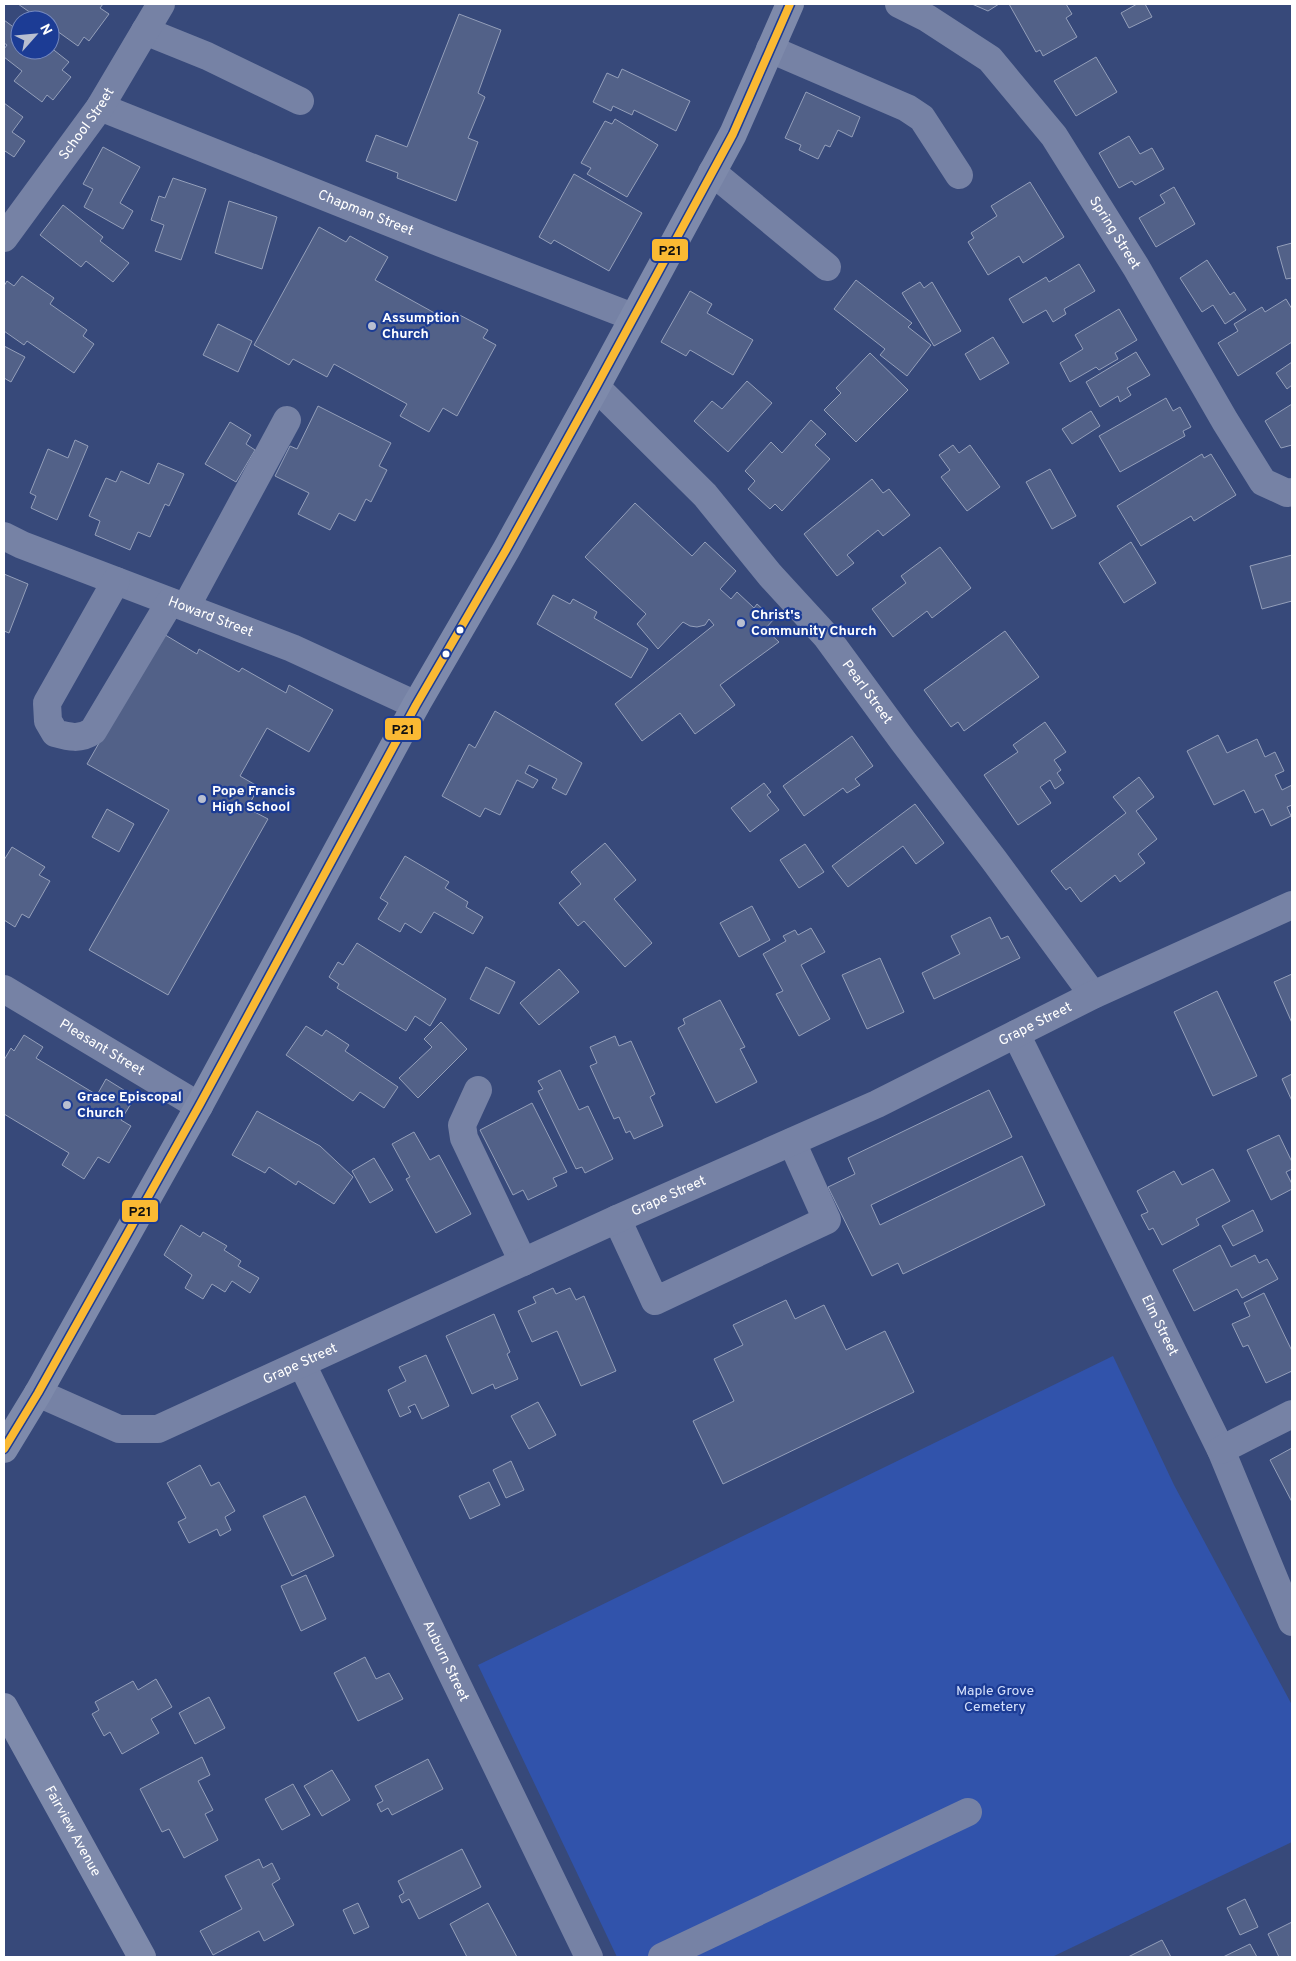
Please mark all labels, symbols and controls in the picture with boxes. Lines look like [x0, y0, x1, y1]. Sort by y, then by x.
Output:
north arrow [10, 10, 60, 60]
text: N [35, 21, 55, 38]
street label: School Street [55, 85, 118, 163]
street label: Chapman Street [315, 186, 416, 240]
street label: Spring Street [1085, 193, 1144, 273]
line badge: P21 [651, 238, 689, 262]
text: P21 [659, 243, 681, 260]
place label: Assumption Church [382, 310, 459, 343]
marker: Assumption Church [366, 320, 378, 332]
street label: Howard Street [166, 593, 256, 641]
place label: Christ's Community Church [751, 607, 876, 640]
marker: Christ's Community Church [735, 617, 747, 629]
unlabelled marker [455, 625, 465, 635]
unlabelled marker [441, 649, 451, 659]
street label: Pearl Street [838, 657, 896, 727]
line badge: P21 [384, 717, 422, 741]
text: P21 [392, 722, 414, 739]
place label: Pope Francis High School [212, 783, 295, 816]
marker: Pope Francis High School [196, 793, 208, 805]
street label: Grape Street [996, 999, 1075, 1050]
street label: Pleasant Street [56, 1016, 147, 1080]
place label: Grace Episcopal Church [77, 1089, 182, 1122]
marker: Grace Episcopal Church [61, 1099, 73, 1111]
street label: Grape Street [629, 1172, 709, 1220]
line badge: P21 [121, 1199, 159, 1223]
text: P21 [129, 1204, 151, 1221]
street label: Elm Street [1137, 1292, 1182, 1359]
street label: Grape Street [260, 1340, 340, 1388]
street label: Auburn Street [419, 1618, 473, 1705]
park label: Maple Grove Cemetery [956, 1683, 1034, 1716]
street label: Fairview Avenue [41, 1783, 104, 1880]

